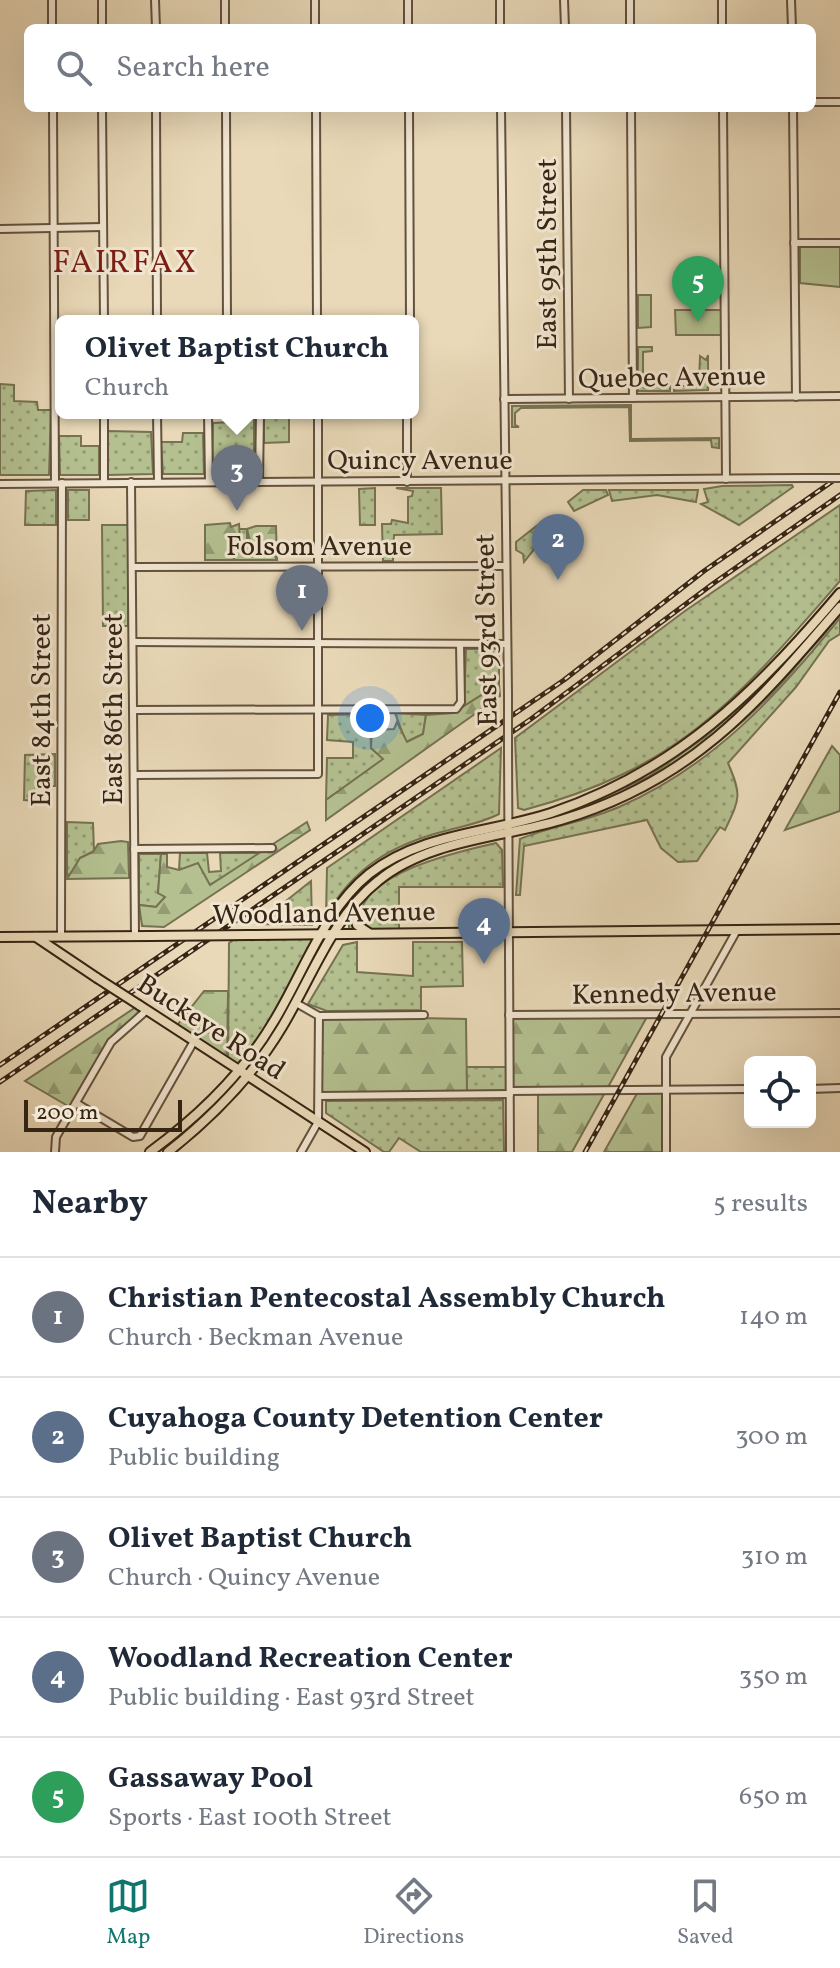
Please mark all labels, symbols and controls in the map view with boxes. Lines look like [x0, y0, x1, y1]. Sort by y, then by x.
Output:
search box [24, 24, 816, 112]
icon: search [52, 46, 96, 90]
text: Search here [116, 47, 270, 89]
street label: East 95th Street [529, 158, 568, 350]
district label: FAIRFAX [52, 242, 198, 286]
pin: 5 [672, 256, 724, 322]
popup [55, 315, 419, 419]
text: Olivet Baptist Church [85, 328, 389, 370]
street label: Quebec Avenue [578, 357, 766, 400]
text: Church [85, 370, 169, 406]
street label: Quincy Avenue [327, 442, 513, 481]
pin: 3 [211, 445, 263, 511]
pin: 2 [532, 514, 584, 580]
street label: Folsom Avenue [226, 528, 412, 567]
street label: East 93rd Street [466, 533, 509, 727]
pin: 1 [276, 565, 328, 631]
street label: East 84th Street [23, 613, 62, 807]
street label: East 86th Street [95, 613, 134, 805]
your location [350, 698, 390, 738]
street label: Woodland Avenue [212, 893, 436, 936]
pin: 4 [458, 898, 510, 964]
street label: Buckeye Road [129, 965, 292, 1091]
street label: Kennedy Avenue [571, 973, 777, 1016]
map controls [744, 1056, 816, 1128]
button: locate [744, 1056, 816, 1128]
scale bar [24, 1096, 182, 1132]
text: 200 m [36, 1098, 98, 1129]
text: Nearby [32, 1181, 148, 1228]
text: 5 results [713, 1186, 808, 1222]
text: Christian Pentecostal Assembly Church [108, 1278, 666, 1320]
text: 1 [53, 1299, 63, 1335]
text: 140 m [739, 1299, 808, 1335]
text: Church · Beckman Avenue [108, 1320, 403, 1356]
text: Cuyahoga County Detention Center [108, 1398, 603, 1440]
text: 2 [51, 1419, 65, 1455]
text: 300 m [735, 1419, 808, 1455]
text: Public building [108, 1440, 280, 1476]
text: Olivet Baptist Church [108, 1518, 412, 1560]
text: 3 [51, 1539, 65, 1575]
text: 310 m [741, 1539, 808, 1575]
text: Church · Quincy Avenue [108, 1560, 380, 1596]
text: Woodland Recreation Center [108, 1638, 513, 1680]
text: 4 [50, 1659, 66, 1695]
text: 350 m [739, 1659, 808, 1695]
text: Public building · East 93rd Street [108, 1680, 475, 1716]
text: Gassaway Pool [108, 1758, 313, 1800]
text: 5 [52, 1779, 64, 1815]
text: 650 m [739, 1779, 808, 1815]
text: Sports · East 100th Street [108, 1800, 392, 1836]
tab: Map [106, 1874, 150, 1953]
tab: Directions [363, 1874, 464, 1953]
tab: Saved [677, 1874, 734, 1953]

